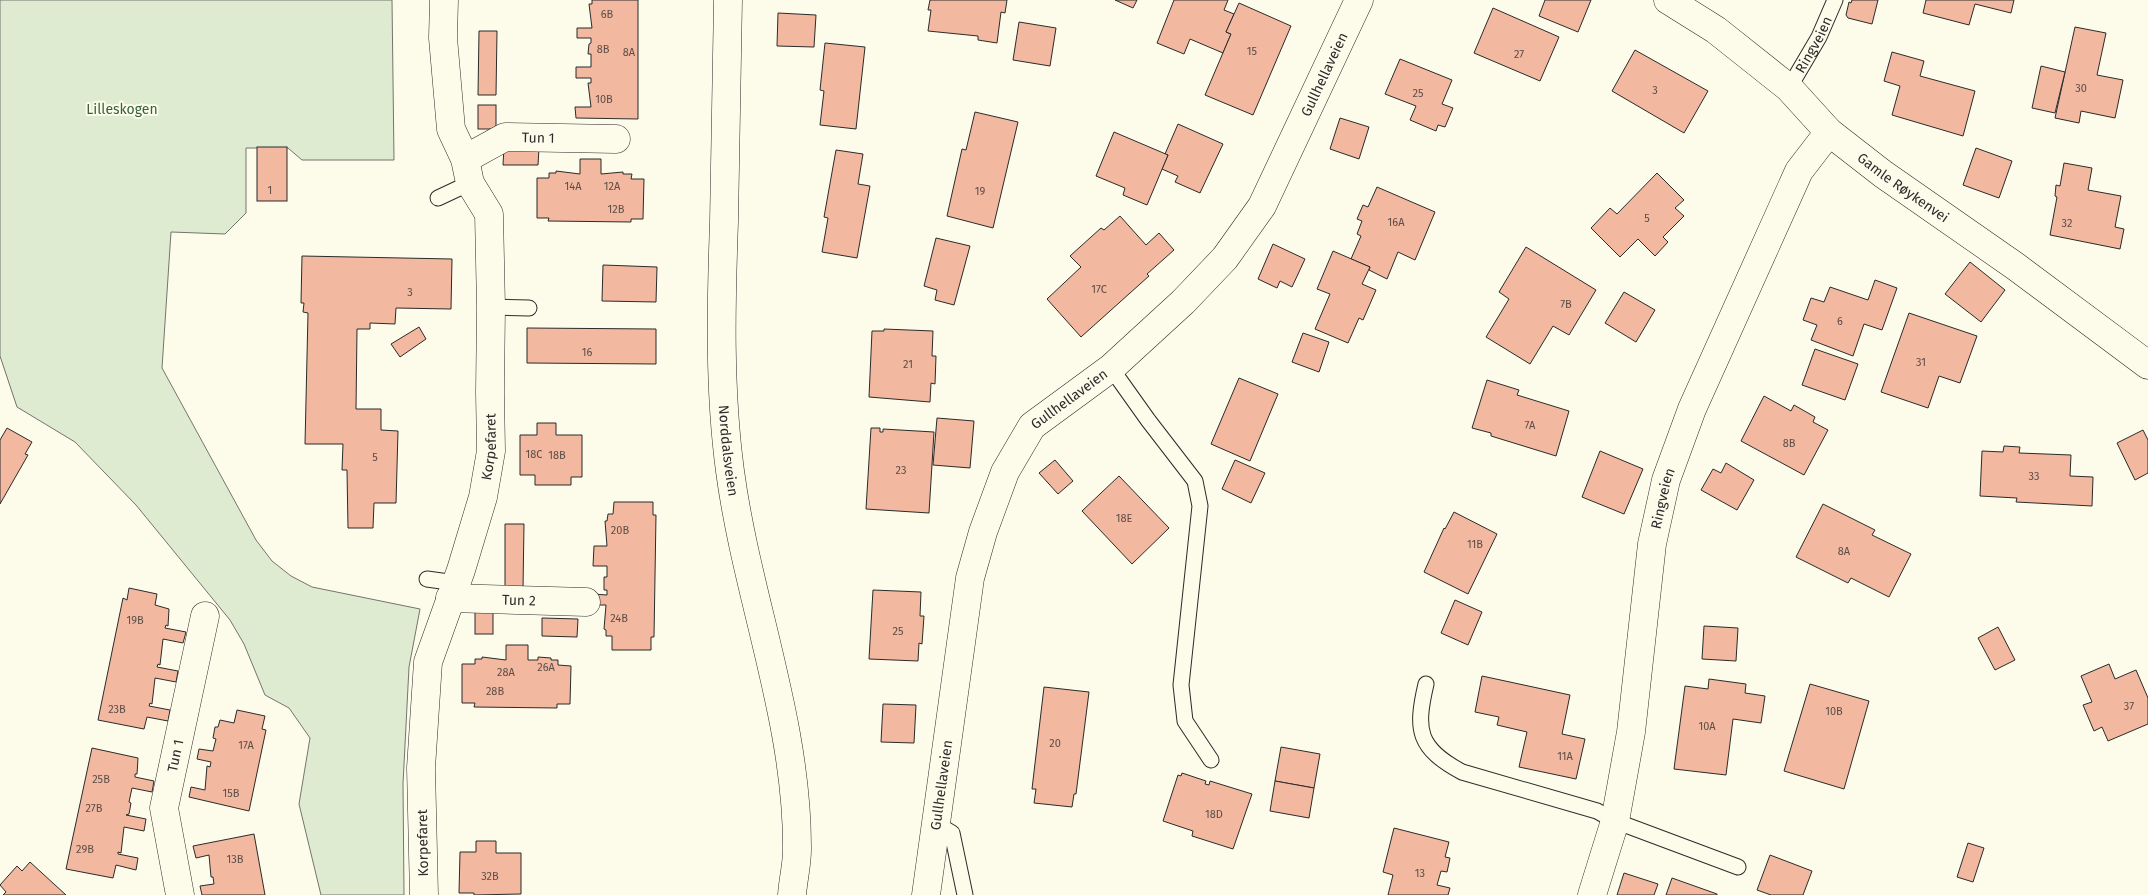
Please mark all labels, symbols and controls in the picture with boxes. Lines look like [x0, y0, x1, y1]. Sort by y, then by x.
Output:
house number: 6B [601, 8, 614, 21]
street label: Ringveien [1791, 13, 1836, 76]
street label: Gullhellaveien [1297, 30, 1351, 119]
house number: 8B [597, 43, 610, 56]
house number: 15 [1247, 45, 1258, 58]
house number: 8A [623, 46, 636, 59]
house number: 27 [1514, 48, 1524, 61]
house number: 30 [2075, 82, 2087, 95]
house number: 3 [1652, 84, 1658, 97]
house number: 25 [1413, 87, 1424, 100]
house number: 10B [595, 93, 613, 106]
park label: Lilleskogen [86, 101, 158, 118]
street label: Tun 1 [522, 129, 555, 146]
street label: Gamle Røykenvei [1854, 149, 1952, 226]
house number: 14A [565, 180, 582, 193]
house number: 12A [604, 180, 621, 193]
house number: 1 [268, 184, 272, 197]
house number: 19 [975, 185, 985, 198]
house number: 12B [608, 203, 625, 216]
house number: 5 [1644, 212, 1650, 225]
house number: 16A [1388, 216, 1405, 229]
house number: 32 [2062, 217, 2072, 230]
house number: 17C [1091, 283, 1107, 296]
house number: 3 [407, 286, 413, 299]
house number: 7B [1560, 298, 1572, 311]
house number: 6 [1837, 315, 1843, 328]
house number: 16 [582, 346, 592, 359]
house number: 31 [1916, 356, 1926, 369]
house number: 21 [903, 358, 913, 371]
street label: Gullhellaveien [1027, 365, 1111, 433]
street label: Norddalsveien [715, 405, 742, 497]
street label: Korpefaret [478, 412, 499, 482]
house number: 7A [1525, 419, 1536, 432]
house number: 8B [1783, 437, 1796, 450]
house number: 18C [526, 448, 542, 461]
house number: 18B [548, 449, 566, 462]
house number: 5 [372, 451, 378, 464]
house number: 23 [896, 464, 906, 477]
street label: Ringveien [1647, 465, 1678, 530]
house number: 33 [2029, 470, 2039, 483]
house number: 18E [1116, 512, 1132, 525]
house number: 20B [611, 524, 629, 537]
house number: 11B [1467, 538, 1483, 551]
house number: 8A [1838, 545, 1851, 558]
street label: Tun 2 [502, 591, 536, 609]
house number: 24B [610, 612, 628, 625]
house number: 19B [126, 614, 144, 627]
house number: 25 [893, 625, 904, 638]
house number: 26A [537, 661, 555, 674]
house number: 28A [497, 666, 516, 679]
house number: 28B [486, 685, 504, 698]
house number: 37 [2124, 700, 2134, 713]
house number: 23B [108, 703, 126, 716]
house number: 10B [1825, 705, 1843, 718]
house number: 10A [1698, 720, 1716, 733]
house number: 20 [1049, 737, 1061, 750]
street label: Tun 1 [163, 738, 187, 773]
house number: 17A [238, 739, 255, 752]
street label: Gullhellaveien [927, 739, 956, 831]
house number: 11A [1557, 750, 1574, 763]
house number: 25B [92, 773, 110, 786]
house number: 15B [223, 787, 240, 800]
house number: 27B [86, 802, 103, 815]
street label: Korpefaret [414, 808, 432, 877]
house number: 18D [1205, 808, 1223, 821]
house number: 29B [76, 843, 94, 856]
house number: 13B [227, 853, 244, 866]
house number: 13 [1415, 867, 1425, 880]
house number: 32B [481, 870, 499, 883]

